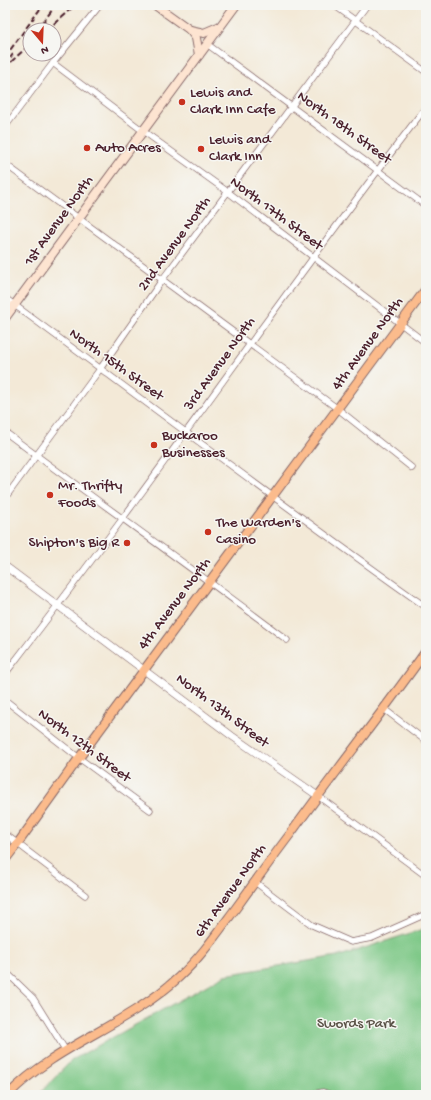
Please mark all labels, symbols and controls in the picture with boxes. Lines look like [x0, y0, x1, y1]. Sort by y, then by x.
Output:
north arrow [22, 22, 62, 62]
text: N [39, 43, 50, 56]
place label: Lewis and Clark Inn Cafe [190, 84, 276, 119]
street label: North 18th Street [293, 88, 396, 169]
marker: Lewis and Clark Inn Cafe [177, 97, 187, 107]
place label: Lewis and Clark Inn [209, 131, 272, 166]
place label: Auto Acres [95, 139, 161, 157]
marker: Auto Acres [82, 143, 92, 153]
marker: Lewis and Clark Inn [196, 144, 206, 154]
street label: 1st Avenue North [20, 172, 98, 270]
street label: North 17th Street [226, 173, 328, 256]
street label: 2nd Avenue North [135, 193, 215, 295]
street label: 4th Avenue North [328, 294, 408, 394]
street label: 3rd Avenue North [179, 314, 260, 415]
street label: North 15th Street [65, 325, 168, 406]
place label: Buckaroo Businesses [161, 427, 225, 462]
marker: Buckaroo Businesses [149, 440, 159, 450]
place label: Mr. Thrifty Foods [57, 477, 123, 512]
marker: Mr. Thrifty Foods [45, 490, 55, 500]
place label: The Warden's Casino [215, 514, 301, 549]
marker: The Warden's Casino [203, 527, 213, 537]
place label: Shipton's Big R [29, 534, 120, 552]
marker: Shipton's Big R [122, 538, 132, 548]
street label: 4th Avenue North [135, 554, 215, 654]
street label: North 13th Street [172, 670, 274, 753]
street label: North 12th Street [34, 705, 136, 788]
street label: 6th Avenue North [191, 841, 271, 941]
park label: Swords Park [317, 1015, 396, 1033]

